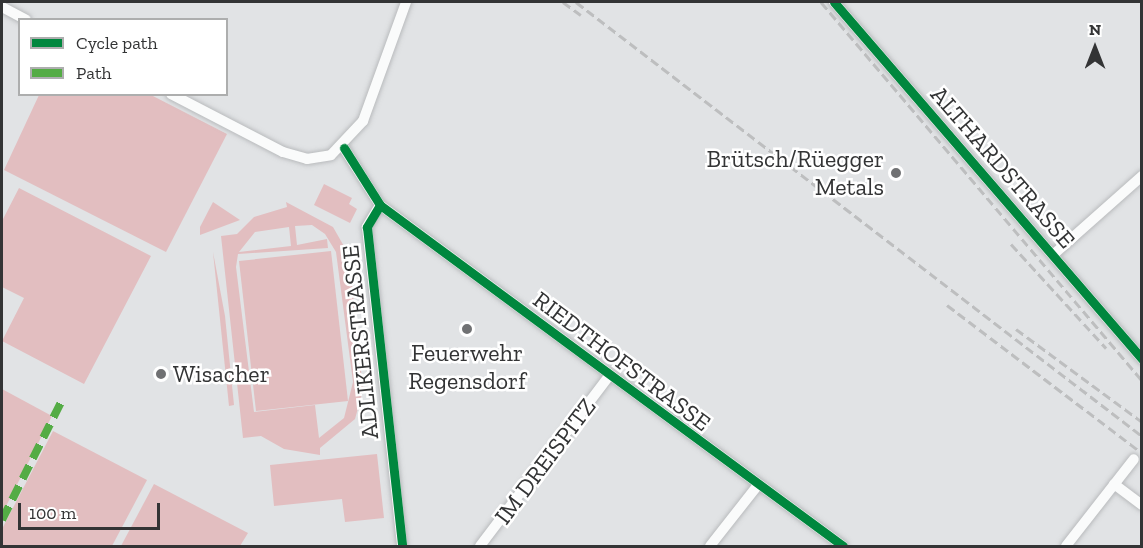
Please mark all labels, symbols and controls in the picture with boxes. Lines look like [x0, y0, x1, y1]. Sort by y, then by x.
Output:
legend [18, 18, 228, 96]
north arrow [1065, 18, 1125, 78]
text: N [1089, 20, 1101, 39]
text: Cycle path [76, 32, 158, 54]
text: Path [76, 62, 112, 84]
street label: ALTHARDSTRASSE [925, 80, 1081, 254]
place label: Brütsch/Rüegger Metals [707, 145, 884, 201]
marker: Brütsch/Rüegger Metals [889, 166, 903, 180]
street label: ADLIKERSTRASSE [335, 244, 385, 440]
street label: RIEDTHOFSTRASSE [528, 285, 716, 437]
marker: Feuerwehr Regensdorf [460, 322, 474, 336]
place label: Feuerwehr Regensdorf [408, 339, 526, 395]
place label: Wisacher [173, 360, 270, 388]
marker: Wisacher [154, 367, 168, 381]
street label: IM DREISPITZ [488, 392, 602, 530]
scale bar [21, 491, 164, 529]
text: 100 m [29, 502, 76, 524]

